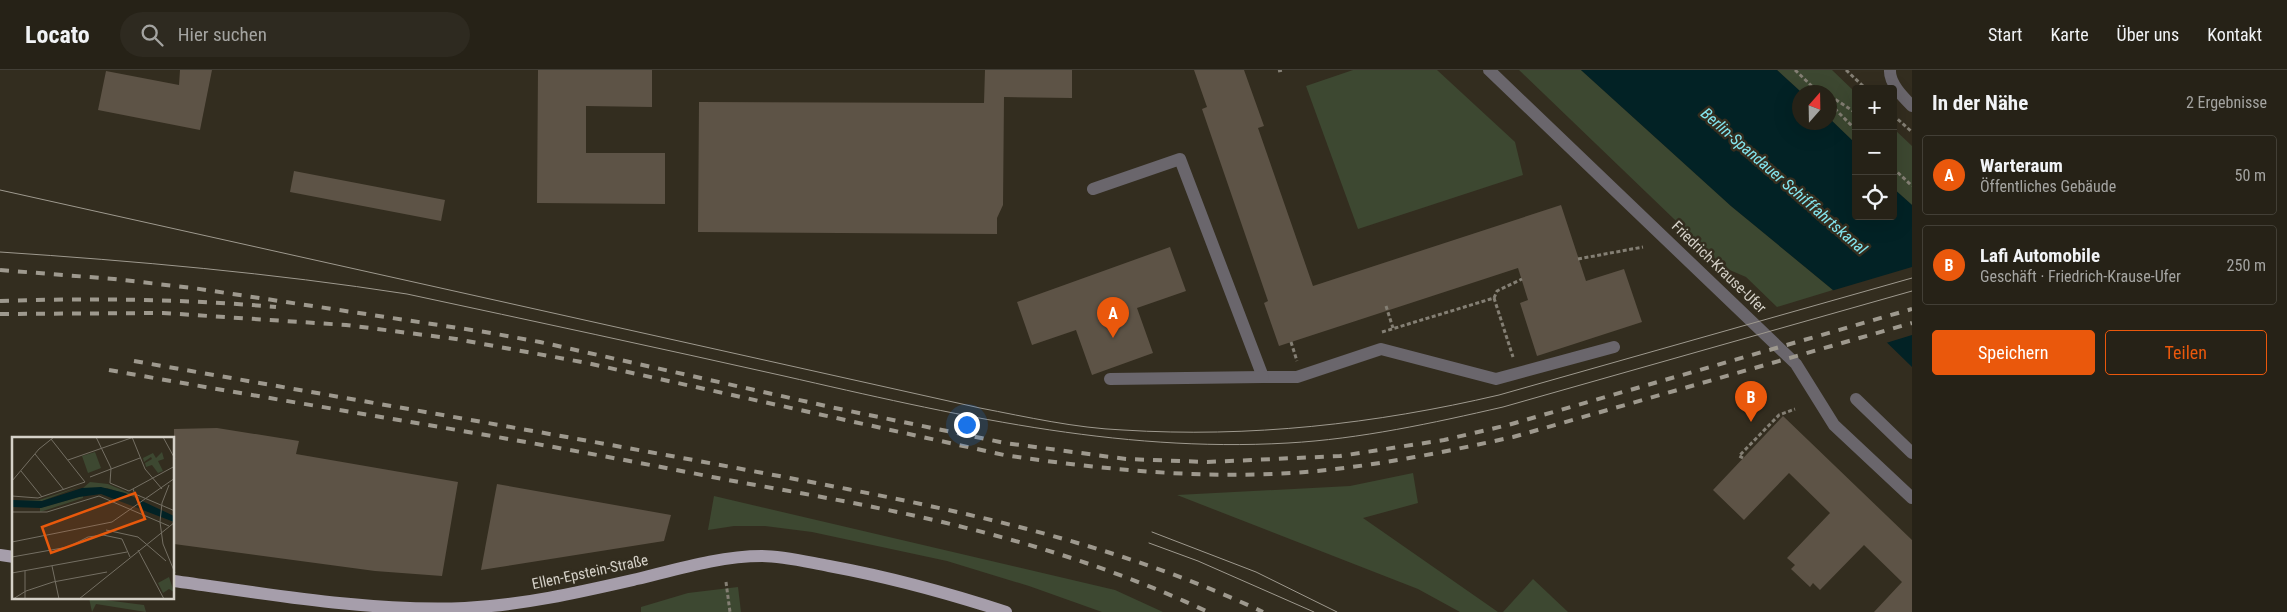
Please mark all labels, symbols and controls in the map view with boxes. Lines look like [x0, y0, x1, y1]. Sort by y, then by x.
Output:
search box [120, 12, 470, 57]
text: Locato [25, 21, 90, 49]
icon: search [138, 21, 166, 49]
text: Hier suchen [178, 23, 267, 46]
text: Start [1988, 24, 2022, 45]
text: Karte [2050, 24, 2089, 45]
text: Über uns [2117, 24, 2179, 45]
text: Kontakt [2207, 24, 2262, 45]
north arrow [1792, 85, 1837, 130]
map controls [1852, 85, 1897, 220]
button: + [1852, 85, 1897, 130]
text: In der Nähe [1932, 91, 2028, 115]
text: 2 Ergebnisse [2186, 93, 2267, 112]
water label: Berlin-Spandauer Schifffahrtskanal [1697, 104, 1871, 259]
button: − [1852, 130, 1897, 175]
text: Warteraum [1980, 154, 2063, 177]
text: A [1944, 166, 1954, 185]
text: 50 m [2234, 166, 2266, 185]
button: locate [1852, 175, 1897, 220]
text: Öffentliches Gebäude [1980, 177, 2116, 196]
street label: Friedrich-Krause-Ufer [1668, 217, 1770, 317]
text: Lafi Automobile [1980, 244, 2100, 267]
text: B [1945, 256, 1953, 275]
text: 250 m [2227, 256, 2266, 275]
text: Geschäft · Friedrich-Krause-Ufer [1980, 267, 2181, 286]
pin: A [1097, 297, 1129, 338]
button: Speichern [1932, 330, 2095, 375]
button: Teilen [2105, 330, 2267, 375]
pin: B [1735, 381, 1767, 422]
your location [954, 412, 980, 438]
inset map [12, 437, 175, 600]
street label: Ellen-Epstein-Straße [530, 551, 650, 593]

